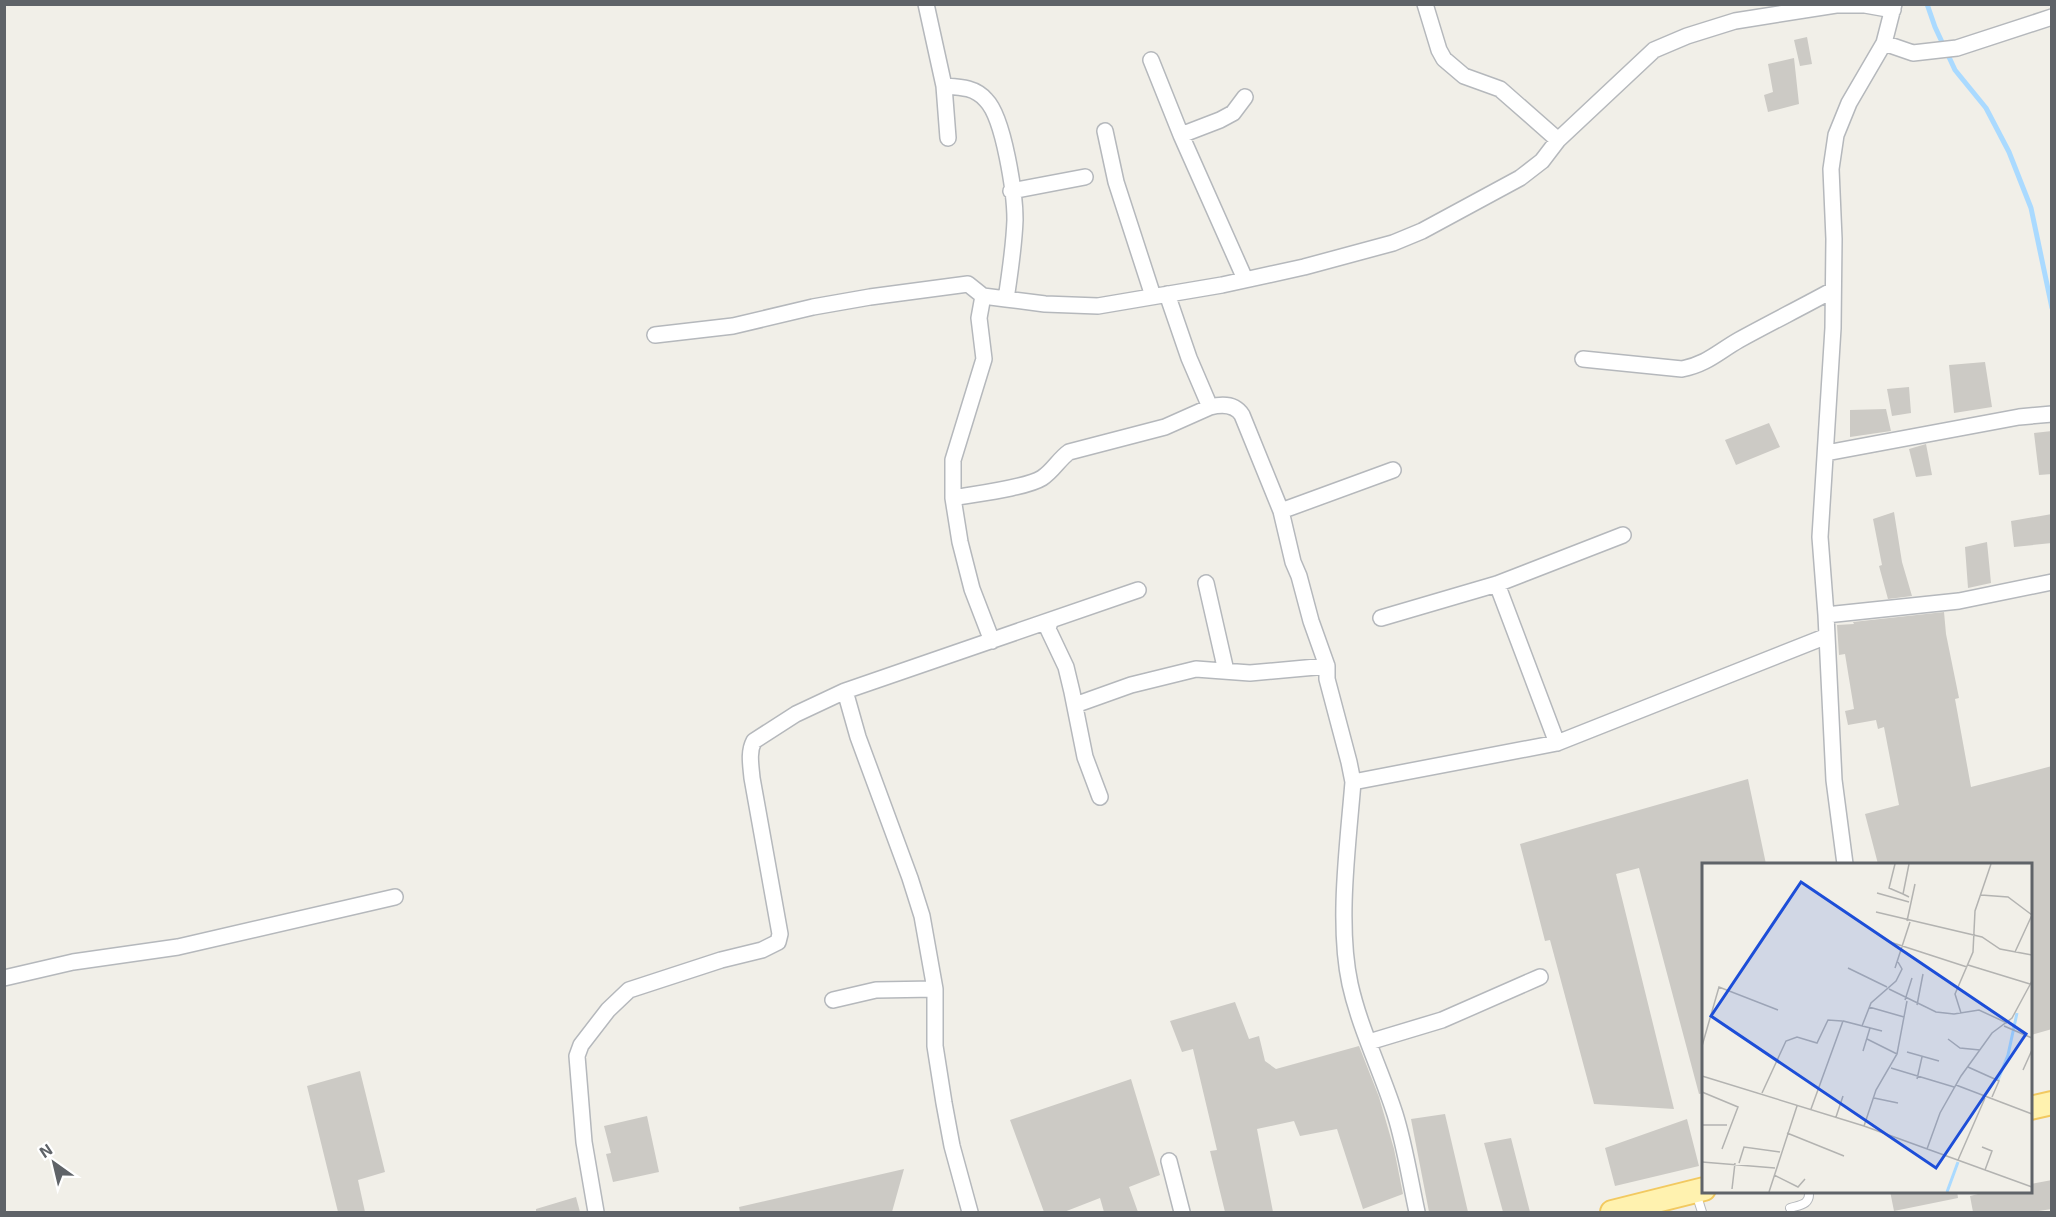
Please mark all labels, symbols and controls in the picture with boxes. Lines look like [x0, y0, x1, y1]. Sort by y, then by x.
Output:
inset map [1702, 863, 2032, 1193]
north arrow [24, 1133, 84, 1193]
text: N [35, 1139, 55, 1161]

